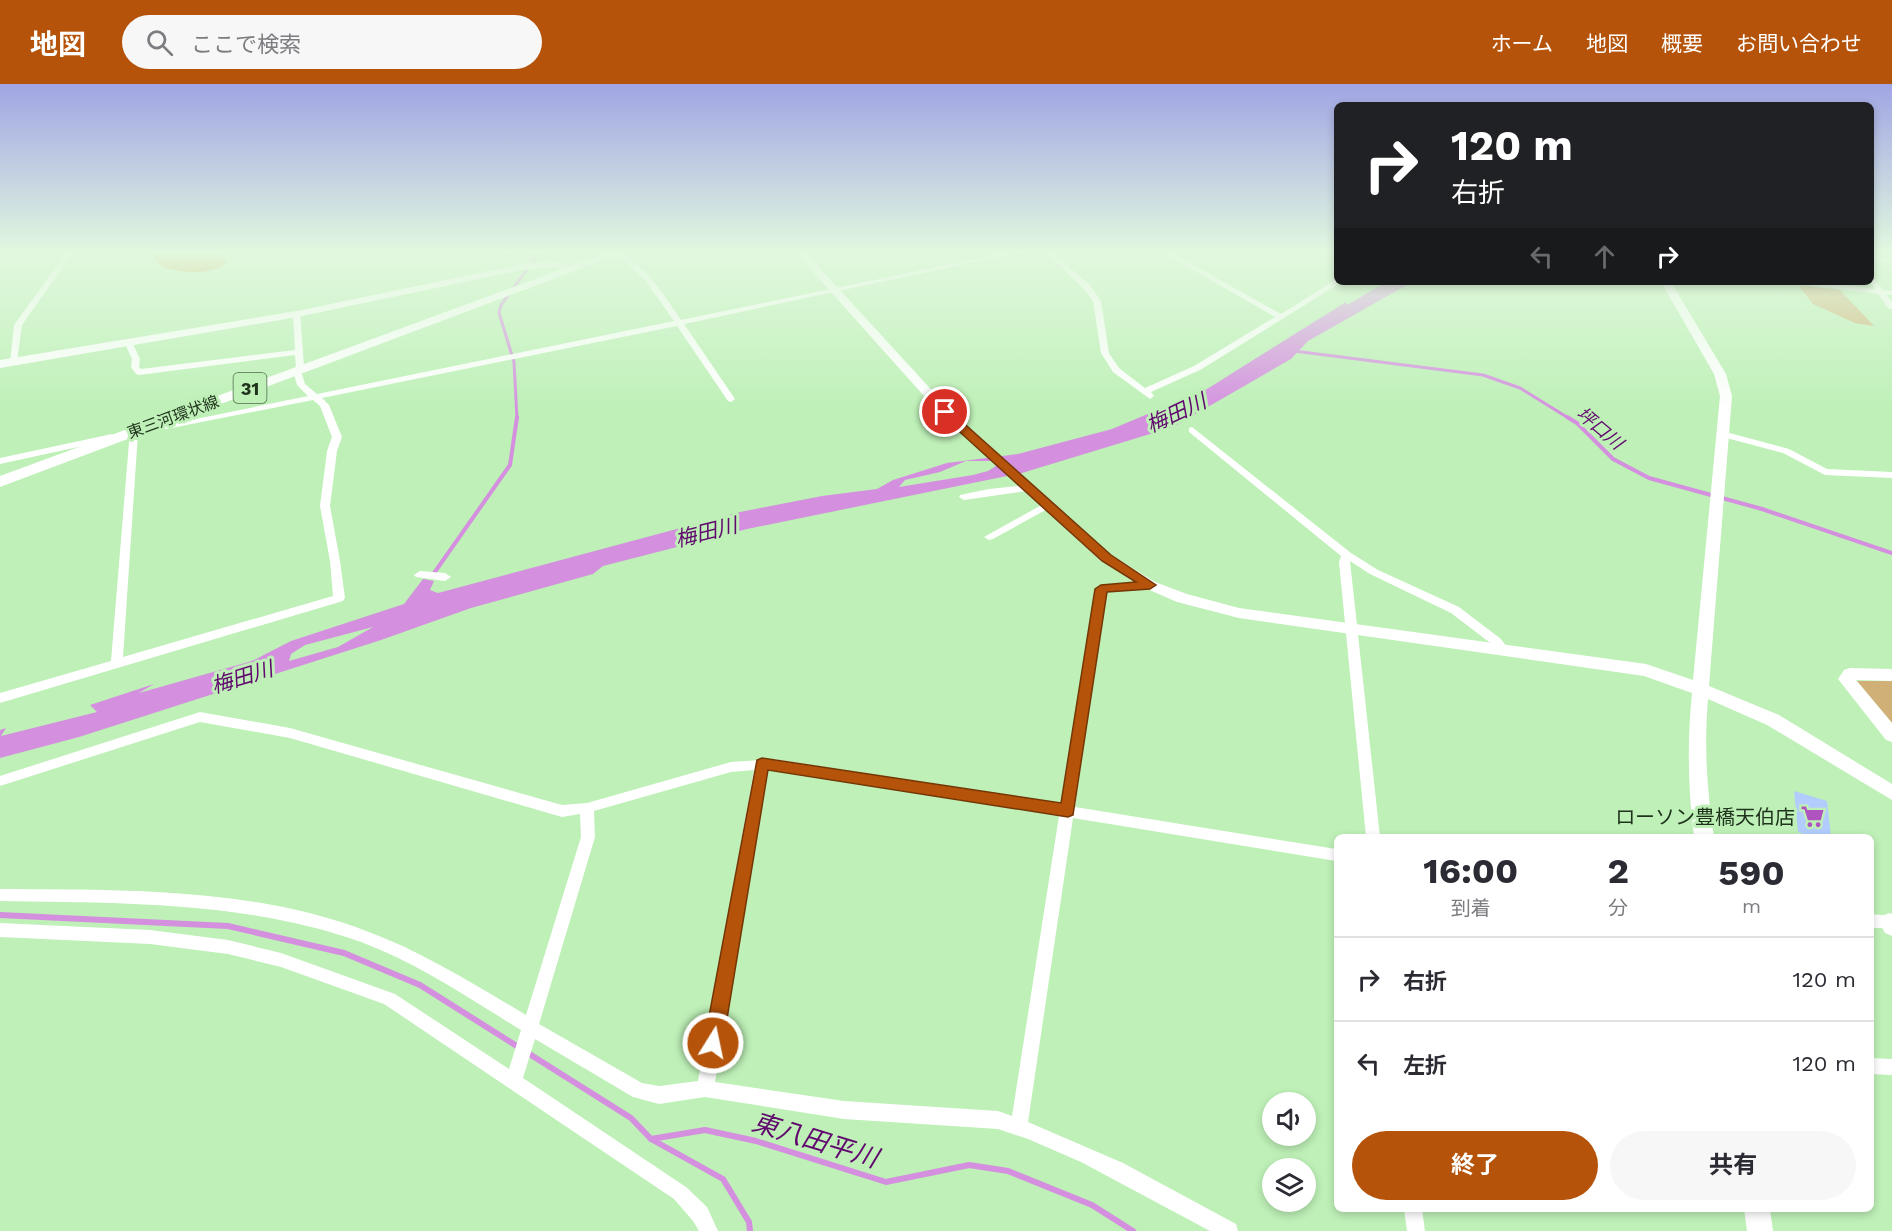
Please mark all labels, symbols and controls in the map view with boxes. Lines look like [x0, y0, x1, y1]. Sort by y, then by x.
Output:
search box [122, 15, 542, 69]
icon: search [143, 26, 176, 59]
text: 地図 [30, 28, 86, 61]
text: ホーム [1491, 31, 1553, 56]
text: 地図 [1586, 31, 1628, 56]
text: 概要 [1661, 31, 1703, 56]
text: お問い合わせ [1736, 31, 1862, 56]
text: ここで検索 [191, 32, 301, 57]
text: 120 m [1451, 121, 1573, 170]
icon: right [1352, 126, 1430, 204]
text: 右折 [1451, 177, 1505, 209]
icon: left [1525, 240, 1558, 273]
icon: ahead [1588, 240, 1621, 273]
icon: right [1651, 240, 1684, 273]
road number: 31 [234, 373, 266, 403]
pin [919, 386, 970, 437]
water label: 梅田川 [1142, 388, 1212, 438]
street label: 東三河環状線 [125, 392, 221, 442]
icon: arrive [928, 395, 961, 428]
water label: 坪口川 [1573, 403, 1629, 455]
water label: 梅田川 [672, 512, 742, 552]
water label: 梅田川 [208, 655, 278, 698]
supermarket icon: ローソン豊橋天伯店 [1800, 804, 1826, 830]
place label: ローソン豊橋天伯店 [1615, 805, 1795, 829]
text: 16:00 [1423, 850, 1518, 892]
text: 2 [1608, 850, 1629, 892]
text: 590 [1718, 852, 1785, 894]
text: m [1742, 894, 1761, 918]
text: 到着 [1451, 896, 1491, 920]
text: 分 [1608, 896, 1628, 920]
icon: right [1352, 963, 1385, 996]
text: 120 m [1792, 967, 1856, 992]
text: 右折 [1403, 969, 1447, 994]
position arrow [681, 1011, 745, 1075]
icon: left [1352, 1047, 1385, 1080]
text: 120 m [1792, 1051, 1856, 1076]
text: 左折 [1403, 1053, 1447, 1078]
map controls [1262, 1092, 1316, 1212]
button: sound [1262, 1092, 1316, 1146]
water label: 東八田平川 [748, 1107, 884, 1174]
button: 終了 [1352, 1131, 1598, 1200]
button: 共有 [1610, 1131, 1856, 1200]
button: layers [1262, 1158, 1316, 1212]

